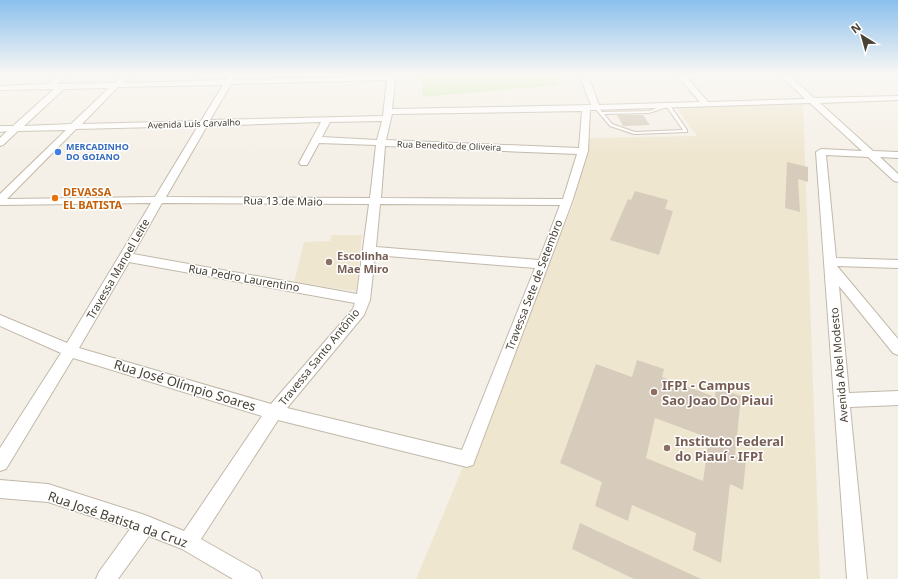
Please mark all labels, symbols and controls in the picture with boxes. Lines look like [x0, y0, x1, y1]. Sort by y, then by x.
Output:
north arrow [842, 16, 882, 56]
text: N [848, 19, 864, 36]
street label: Avenida Luís Carvalho [147, 115, 241, 132]
street label: Rua Benedito de Oliveira [397, 137, 501, 154]
place label: MERCADINHO DO GOIANO [66, 140, 129, 163]
marker: MERCADINHO DO GOIANO [53, 147, 63, 157]
place label: DEVASSA EL BATISTA [63, 184, 123, 212]
street label: Rua 13 de Maio [243, 192, 323, 209]
marker: DEVASSA EL BATISTA [50, 193, 60, 203]
street label: Travessa Manoel Leite [83, 216, 153, 322]
street label: Travessa Sete de Setembro [502, 217, 566, 352]
place label: Escolinha Mae Miro [337, 248, 389, 276]
marker: Escolinha Mae Miro [324, 257, 334, 267]
street label: Rua Pedro Laurentino [187, 260, 301, 295]
street label: Travessa Santo Antônio [275, 305, 363, 408]
street label: Avenida Abel Modesto [826, 307, 851, 423]
street label: Rua José Olímpio Soares [112, 355, 258, 415]
place label: IFPI - Campus Sao Joao Do Piaui [662, 376, 773, 409]
marker: IFPI - Campus Sao Joao Do Piaui [649, 387, 659, 397]
place label: Instituto Federal do Piauí - IFPI [675, 432, 784, 465]
marker: Instituto Federal do Piauí - IFPI [662, 443, 672, 453]
street label: Rua José Batista da Cruz [46, 487, 190, 551]

